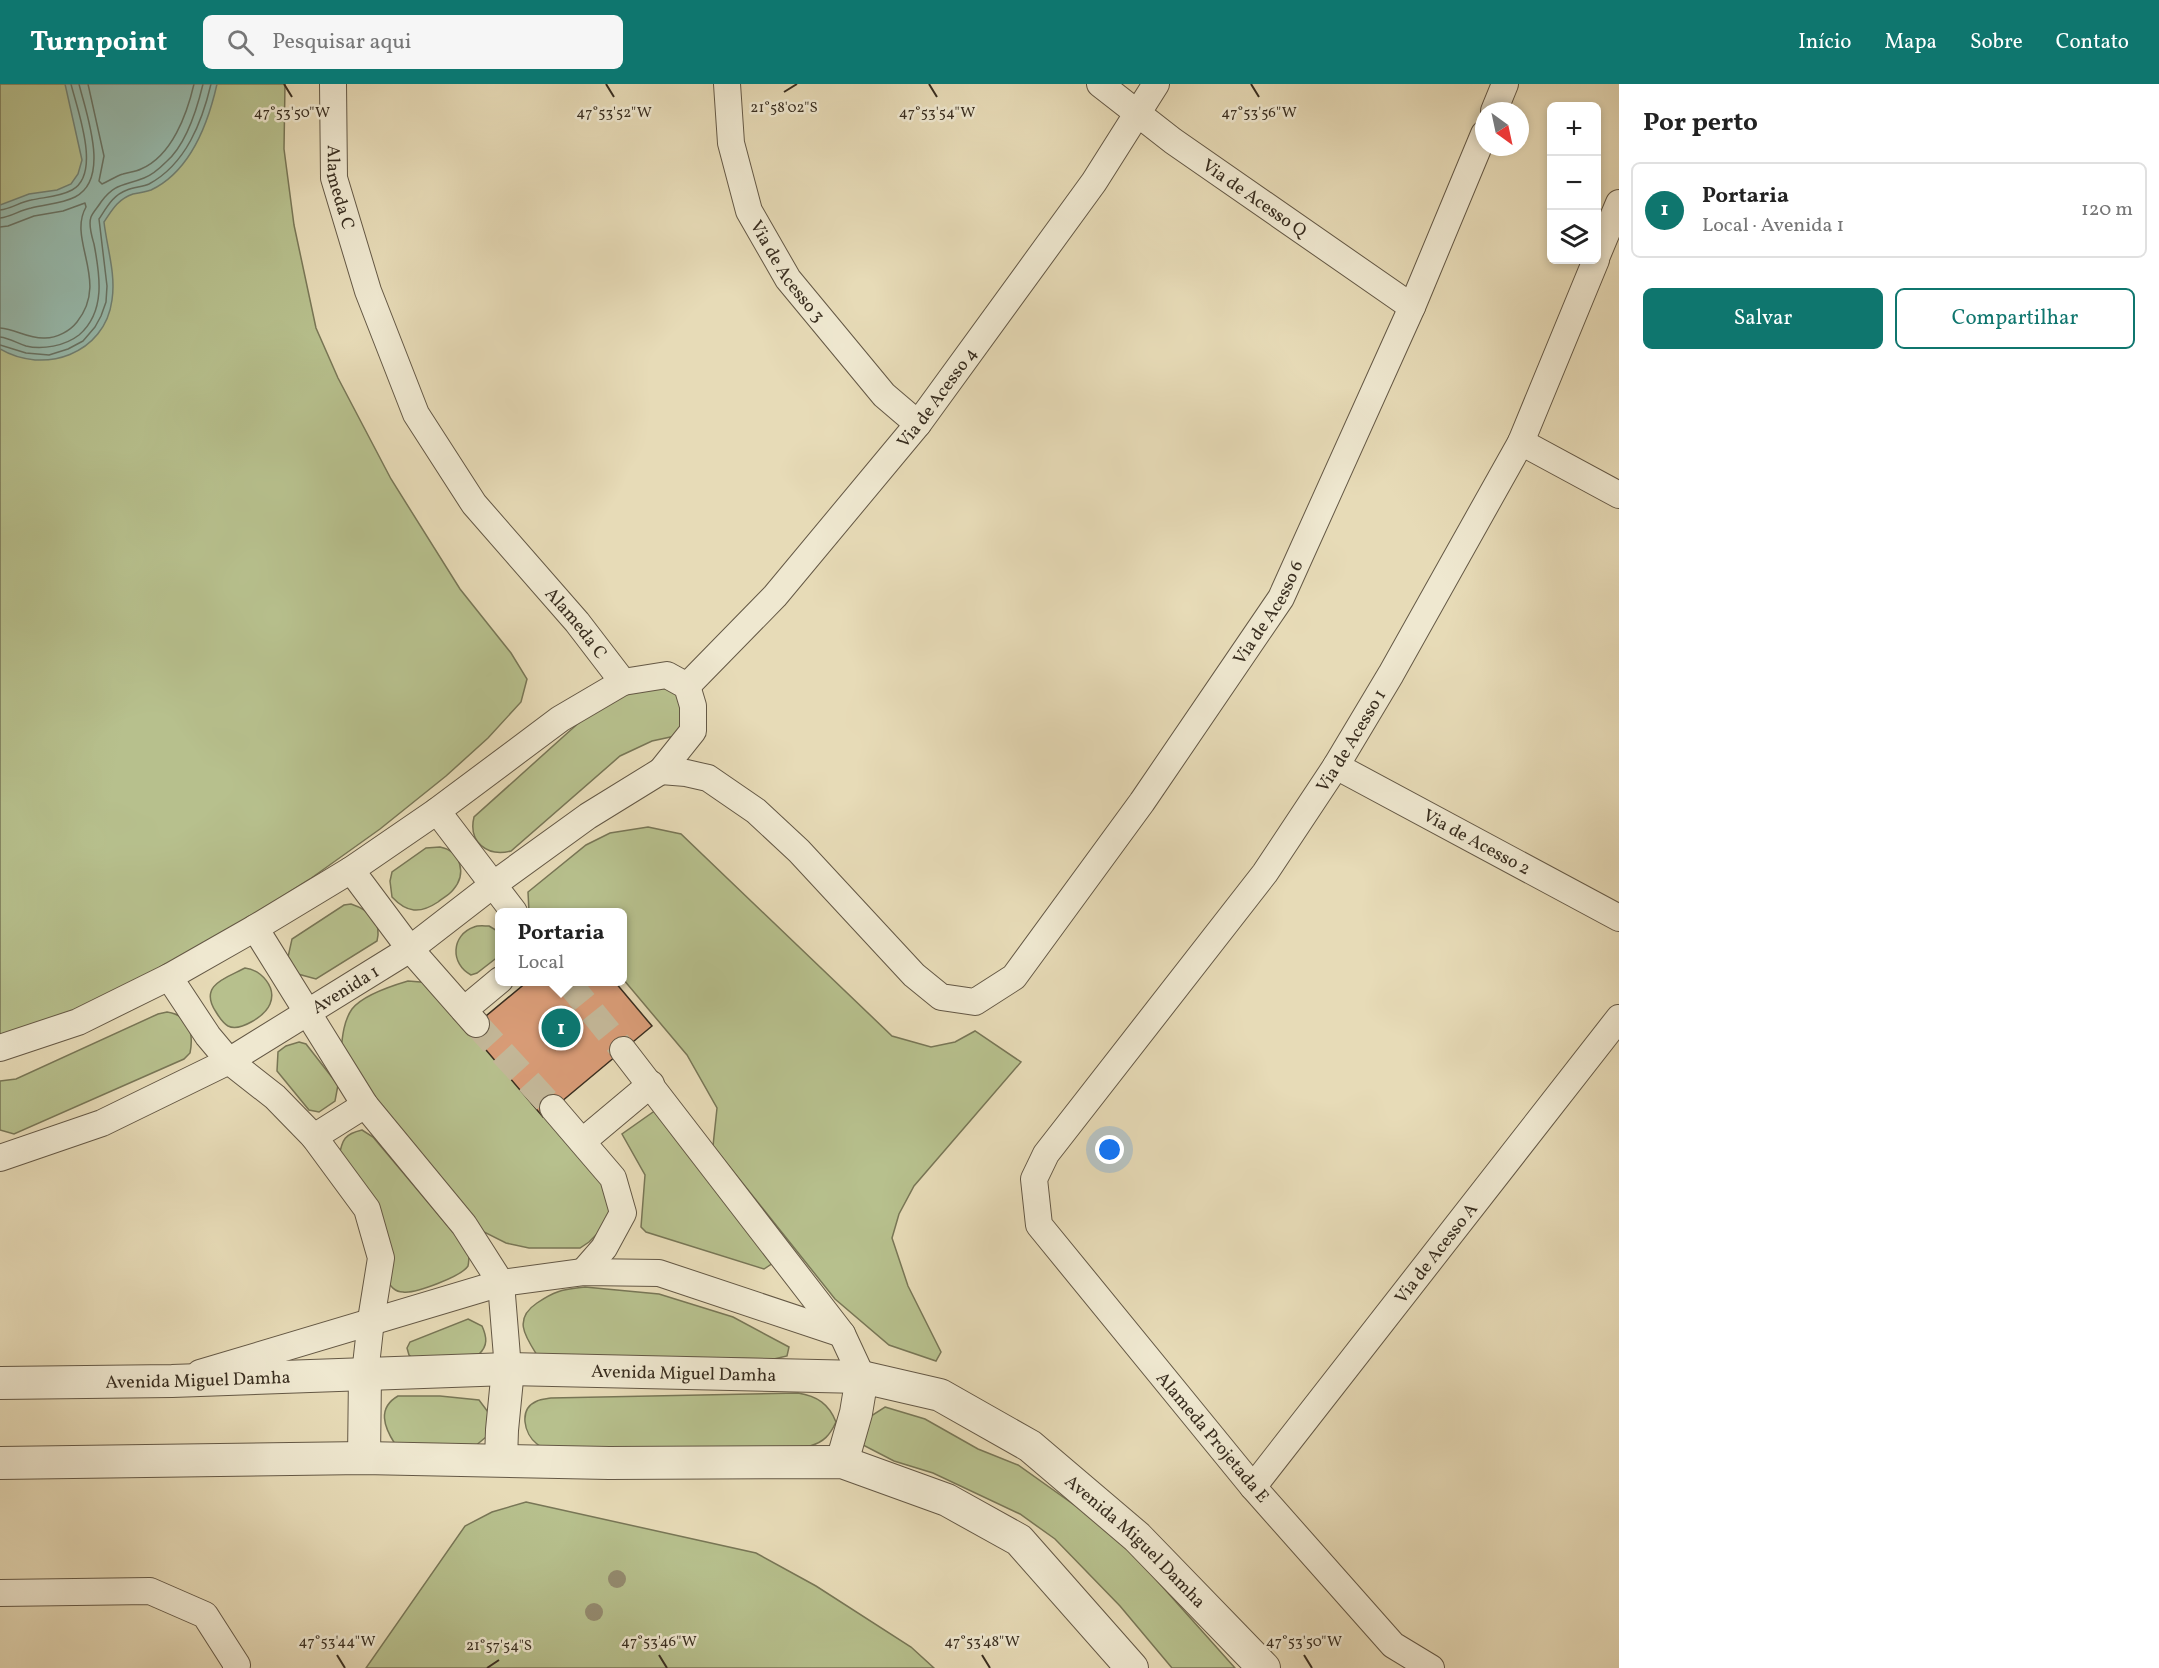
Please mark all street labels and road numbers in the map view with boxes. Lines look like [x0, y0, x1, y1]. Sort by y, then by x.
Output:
street label: Alameda C [319, 145, 360, 233]
street label: Via de Acesso Q [1196, 154, 1312, 245]
street label: Via de Acesso 3 [743, 216, 830, 328]
street label: Via de Acesso 4 [892, 343, 984, 454]
street label: Via de Acesso 6 [1228, 557, 1310, 670]
street label: Alameda C [538, 583, 612, 665]
street label: Via de Acesso 1 [1311, 685, 1393, 798]
street label: Via de Acesso 2 [1418, 804, 1535, 882]
street label: Avenida 1 [308, 960, 385, 1021]
street label: Via de Acesso A [1390, 1198, 1484, 1310]
street label: Avenida Miguel Damha [591, 1360, 777, 1389]
street label: Avenida Miguel Damha [105, 1366, 291, 1396]
street label: Alameda Projetada E [1149, 1367, 1274, 1509]
street label: Avenida Miguel Damha [1059, 1470, 1211, 1614]

